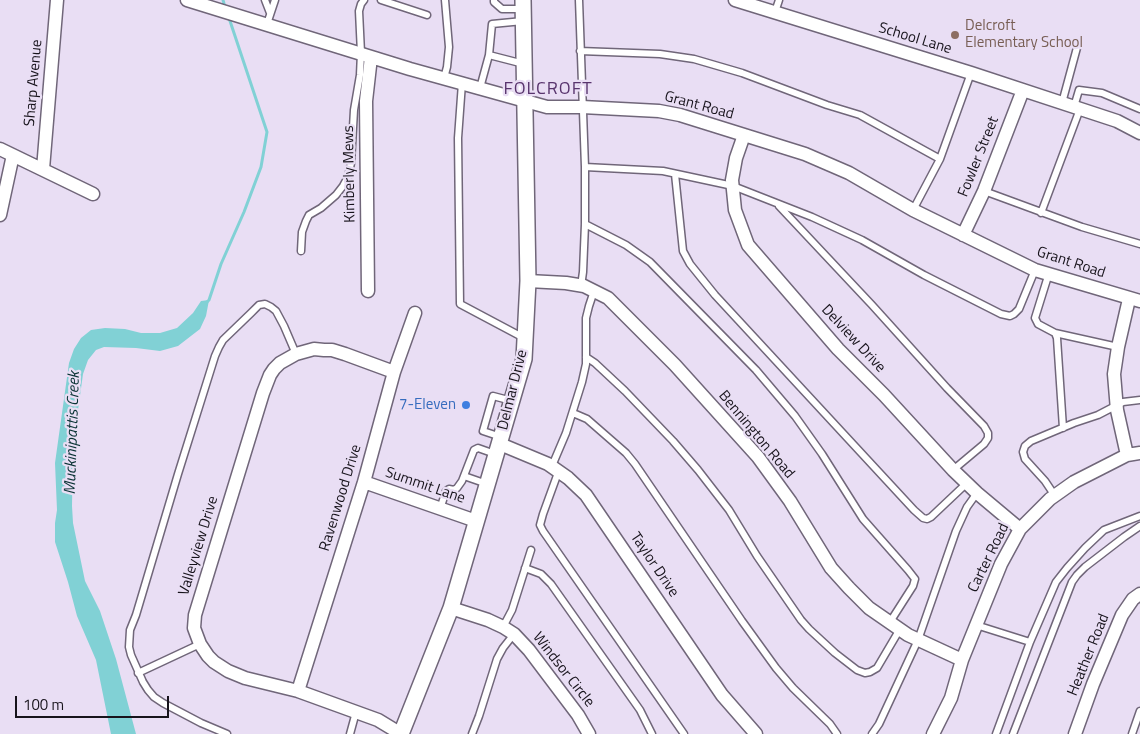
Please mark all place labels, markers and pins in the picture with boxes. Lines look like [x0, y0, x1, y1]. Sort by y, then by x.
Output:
place label: Delcroft Elementary School [965, 17, 1083, 52]
marker: Delcroft Elementary School [949, 29, 961, 41]
place label: 7-Eleven [399, 396, 456, 414]
marker: 7-Eleven [460, 399, 472, 411]

